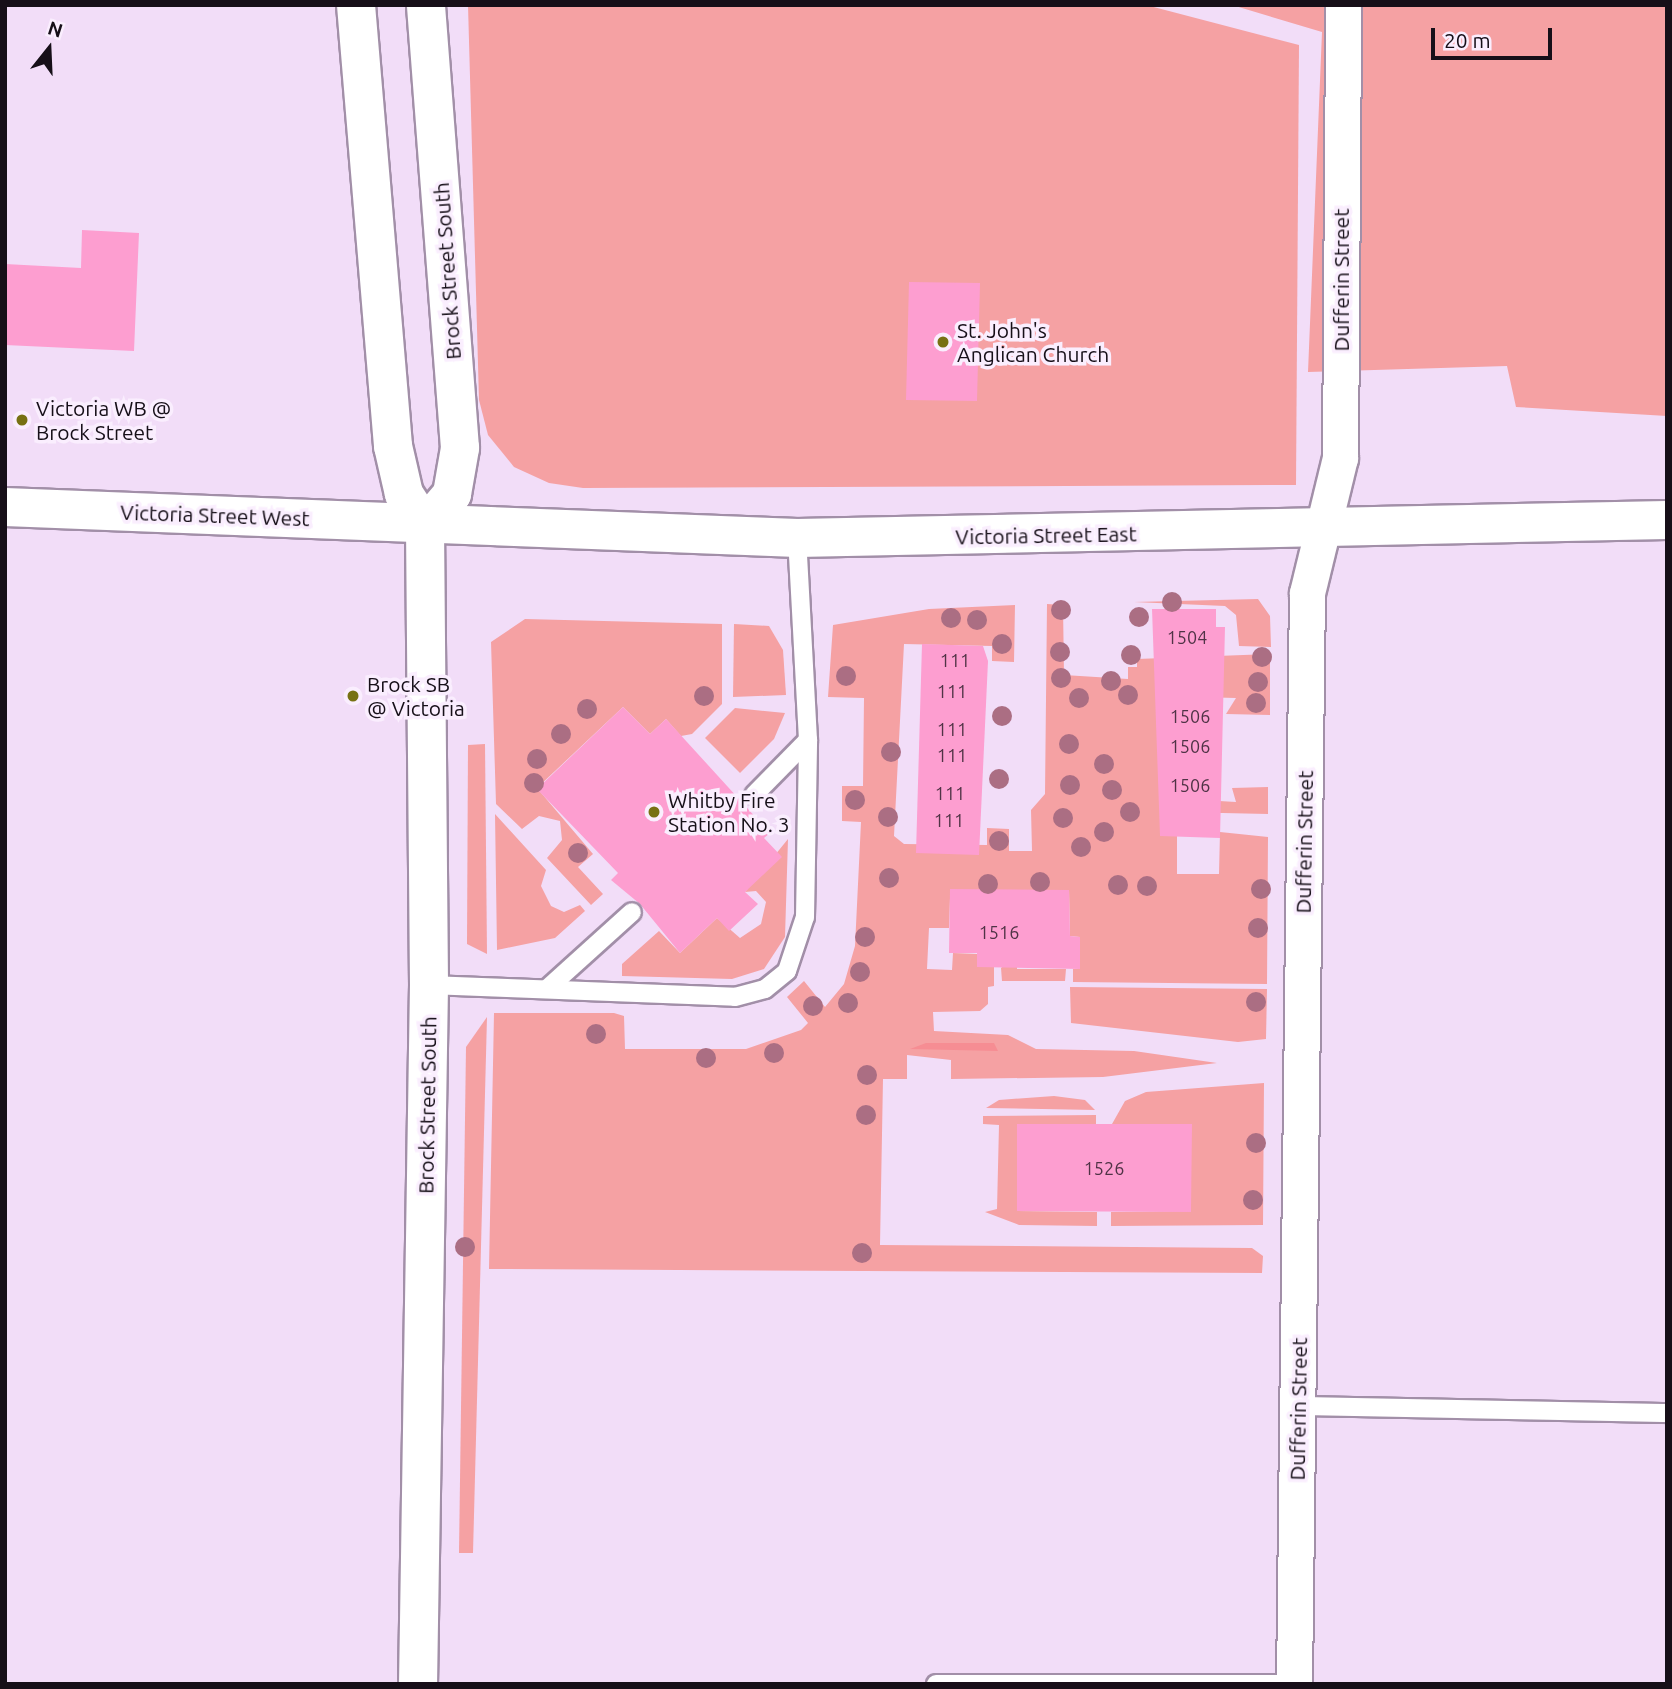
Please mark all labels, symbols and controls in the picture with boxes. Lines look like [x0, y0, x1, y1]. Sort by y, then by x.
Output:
north arrow [14, 14, 84, 84]
scale bar [1434, 14, 1555, 58]
text: N [45, 16, 66, 42]
text: 20 m [1444, 28, 1491, 52]
street label: Brock Street South [428, 181, 466, 361]
street label: Dufferin Street [1328, 209, 1354, 351]
place label: St. John's Anglican Church [957, 317, 1109, 367]
marker: St. John's Anglican Church [935, 334, 951, 350]
place label: Victoria WB @ Brock Street [36, 395, 171, 445]
marker: Victoria WB @ Brock Street [14, 412, 30, 428]
street label: Victoria Street West [120, 499, 310, 531]
street label: Victoria Street East [955, 521, 1137, 549]
house number: 1504 [1167, 626, 1207, 648]
house number: 111 [940, 649, 970, 671]
place label: Brock SB @ Victoria [367, 671, 465, 721]
house number: 111 [937, 680, 967, 702]
marker: Brock SB @ Victoria [345, 688, 361, 704]
house number: 1506 [1170, 705, 1210, 727]
house number: 111 [937, 718, 967, 740]
house number: 1506 [1170, 735, 1210, 757]
house number: 111 [937, 744, 967, 766]
street label: Dufferin Street [1290, 770, 1318, 914]
house number: 1506 [1170, 774, 1210, 796]
house number: 111 [935, 782, 965, 804]
place label: Whitby Fire Station No. 3 [668, 787, 789, 837]
marker: Whitby Fire Station No. 3 [646, 804, 662, 820]
house number: 111 [934, 809, 964, 831]
house number: 1516 [979, 921, 1019, 943]
street label: Brock Street South [413, 1016, 441, 1194]
house number: 1526 [1084, 1157, 1124, 1179]
street label: Dufferin Street [1284, 1337, 1312, 1481]

